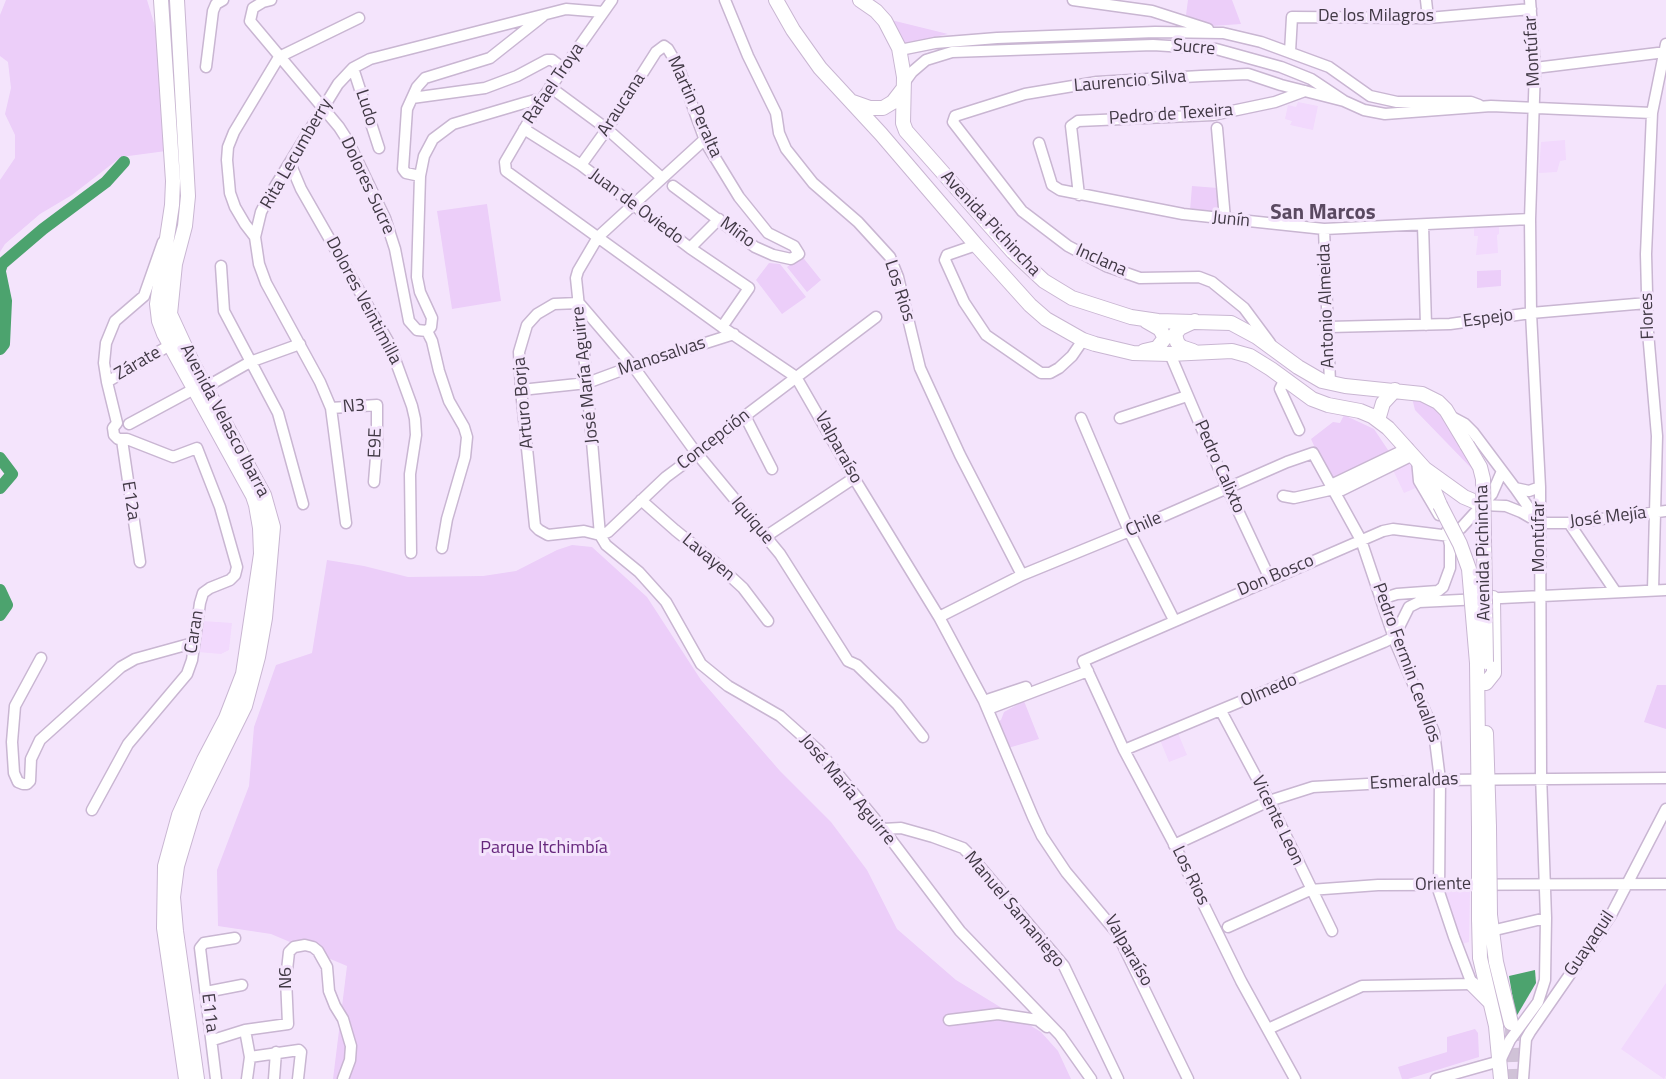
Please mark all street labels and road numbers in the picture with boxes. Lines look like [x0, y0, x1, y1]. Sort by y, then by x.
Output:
street label: De los Milagros [1318, 6, 1434, 28]
street label: Montúfar [1520, 15, 1546, 87]
street label: Sucre [1172, 35, 1216, 61]
street label: Rafael Troya [519, 39, 589, 129]
street label: Martin Peralta [662, 53, 726, 161]
street label: Laurencio Silva [1073, 66, 1187, 98]
street label: Araucana [594, 69, 650, 141]
street label: Ludo [350, 87, 382, 129]
street label: Rita Lecumberry [257, 95, 337, 213]
street label: Pedro de Texeira [1108, 100, 1234, 130]
street label: Dolores Sucre [335, 134, 399, 238]
street label: Juan de Oviedo [585, 165, 687, 249]
street label: Avenida Pichincha [936, 167, 1044, 281]
street label: Junín [1211, 207, 1251, 233]
street label: Miño [715, 213, 759, 253]
street label: Dolores Veintimilla [320, 234, 406, 368]
street label: Inclana [1072, 240, 1130, 282]
street label: Antonio Almeida [1314, 243, 1340, 369]
street label: Los Rios [879, 258, 919, 324]
street label: Flores [1636, 292, 1660, 340]
street label: José María Aguirre [568, 305, 604, 445]
street label: Espejo [1462, 305, 1514, 333]
street label: Manosalvas [616, 333, 708, 381]
street label: Avenida Velasco Ibarra [175, 341, 273, 501]
street label: Zárate [111, 342, 165, 386]
street label: Arturo Borja [509, 356, 539, 450]
street label: N3 [342, 395, 366, 419]
street label: Concepción [673, 405, 755, 475]
street label: Valparaíso [809, 408, 867, 488]
street label: Pedro Calixto [1189, 417, 1249, 517]
street label: E9E [365, 428, 387, 458]
street label: E12a [116, 480, 144, 522]
street label: Avenida Pichincha [1472, 485, 1496, 621]
street label: Iquique [726, 493, 778, 549]
street label: Montúfar [1529, 501, 1551, 573]
street label: José Mejía [1568, 503, 1648, 533]
street label: Chile [1123, 508, 1165, 542]
street label: Lavayen [677, 530, 739, 586]
street label: Don Bosco [1235, 550, 1317, 602]
street label: Pedro Fermin Cevallos [1367, 580, 1445, 746]
street label: Caran [181, 609, 209, 655]
street label: Olmedo [1238, 669, 1300, 713]
street label: José María Aguirre [794, 730, 900, 850]
street label: Esmeraldas [1369, 769, 1459, 795]
street label: Vicente Leon [1246, 773, 1308, 869]
street label: Los Rios [1166, 843, 1214, 909]
street label: Manuel Samaniego [959, 848, 1069, 972]
street label: Oriente [1415, 874, 1471, 896]
street label: Guayaquil [1560, 907, 1620, 981]
street label: Valparaíso [1099, 912, 1157, 990]
street label: N6 [276, 967, 298, 989]
street label: E11a [196, 992, 222, 1034]

